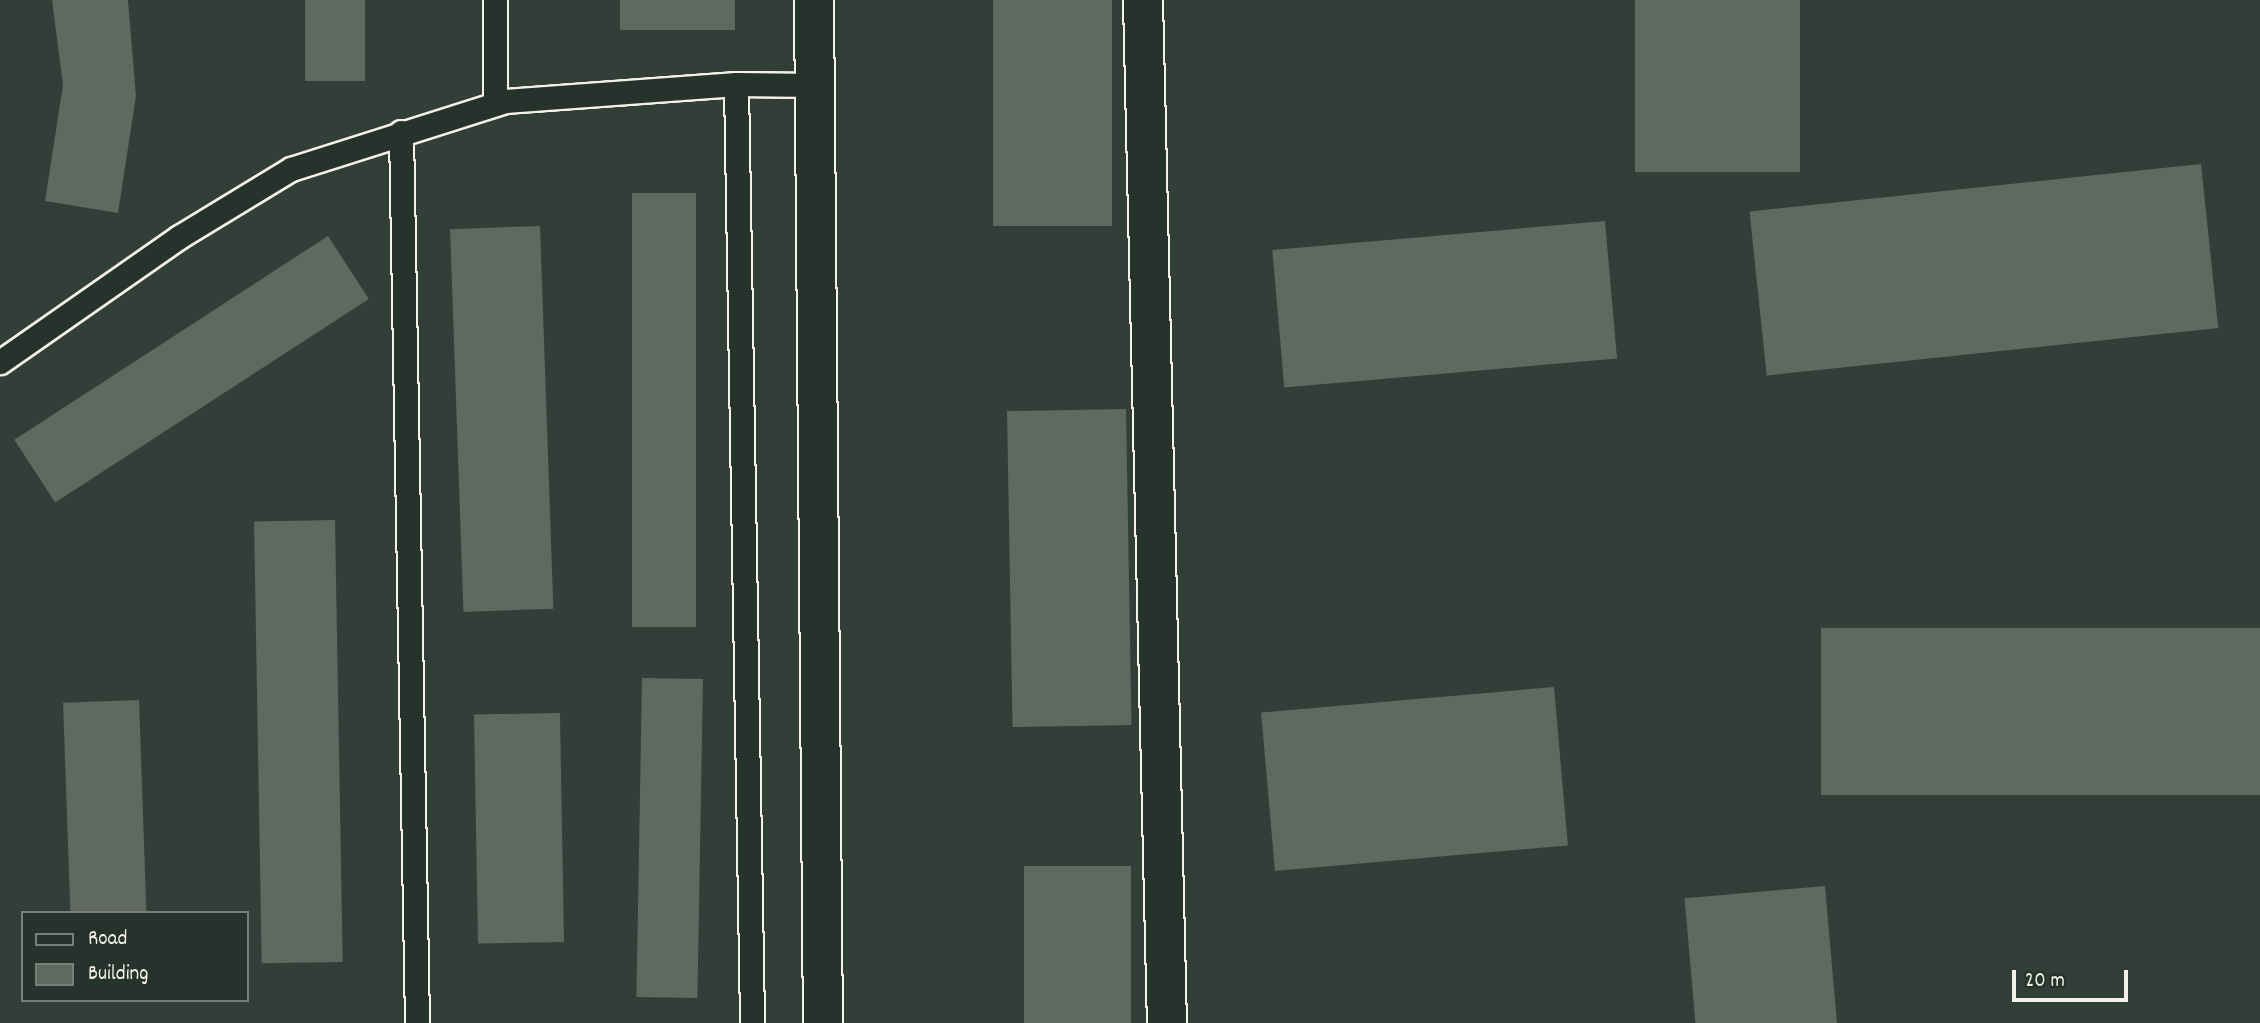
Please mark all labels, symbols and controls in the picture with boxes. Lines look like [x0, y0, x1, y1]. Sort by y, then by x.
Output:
legend [21, 911, 248, 1002]
text: Road [88, 925, 127, 955]
scale bar [2015, 956, 2130, 1000]
text: Building [88, 960, 148, 990]
text: 20 m [2025, 967, 2065, 997]

